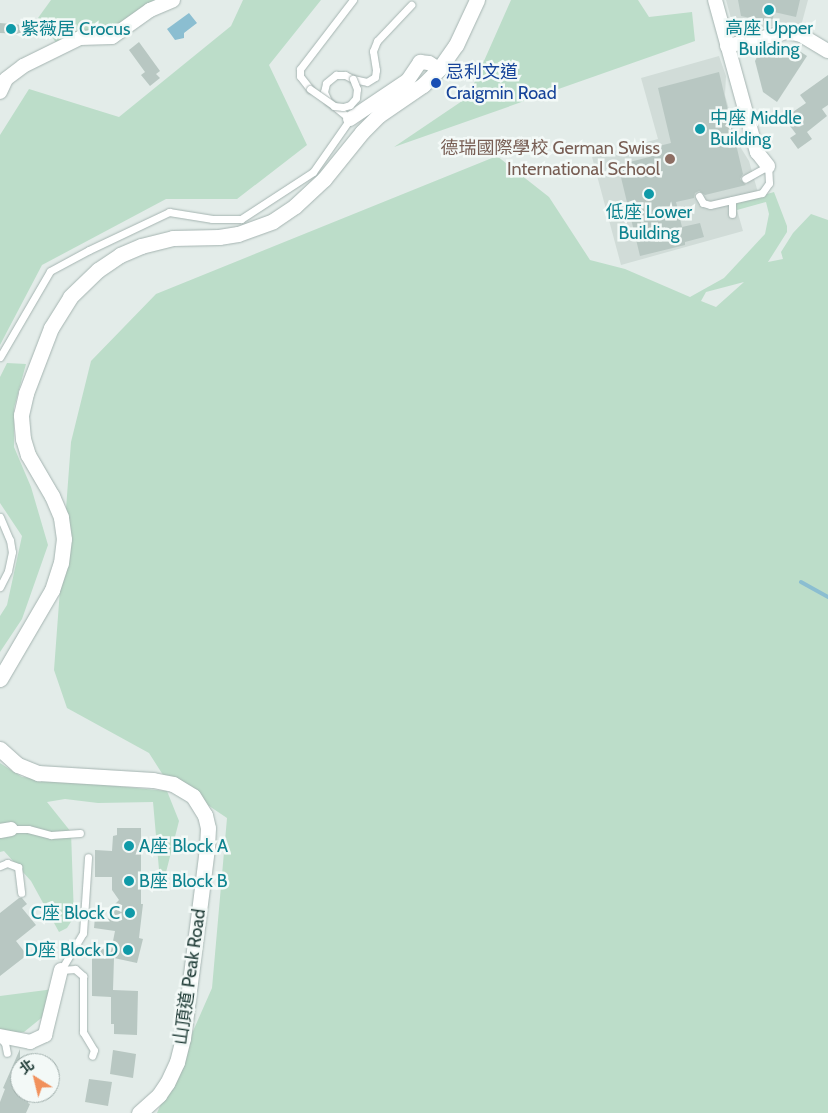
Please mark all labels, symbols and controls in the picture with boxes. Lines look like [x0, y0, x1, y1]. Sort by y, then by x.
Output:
marker: 高座 Upper Building [763, 4, 775, 16]
place label: 紫薇居 Crocus [21, 18, 130, 40]
place label: 高座 Upper Building [725, 18, 813, 60]
marker: 紫薇居 Crocus [5, 23, 17, 35]
place label: 忌利文道 Craigmin Road [446, 62, 557, 104]
marker: 忌利文道 Craigmin Road [430, 77, 442, 89]
place label: 中座 Middle Building [710, 108, 802, 150]
marker: 中座 Middle Building [694, 123, 706, 135]
place label: 德瑞國際學校 German Swiss International School [440, 138, 660, 180]
marker: 德瑞國際學校 German Swiss International School [664, 153, 676, 165]
marker: 低座 Lower Building [643, 188, 655, 200]
place label: 低座 Lower Building [606, 202, 692, 244]
place label: A座 Block A [139, 835, 228, 857]
marker: A座 Block A [123, 840, 135, 852]
place label: B座 Block B [139, 870, 228, 892]
marker: B座 Block B [123, 875, 135, 887]
place label: C座 Block C [31, 902, 120, 924]
marker: C座 Block C [124, 907, 136, 919]
street label: 山頂道 Peak Road [170, 908, 210, 1046]
place label: D座 Block D [25, 939, 118, 961]
marker: D座 Block D [122, 944, 134, 956]
north arrow [10, 1053, 60, 1103]
text: 北 [16, 1055, 38, 1078]

